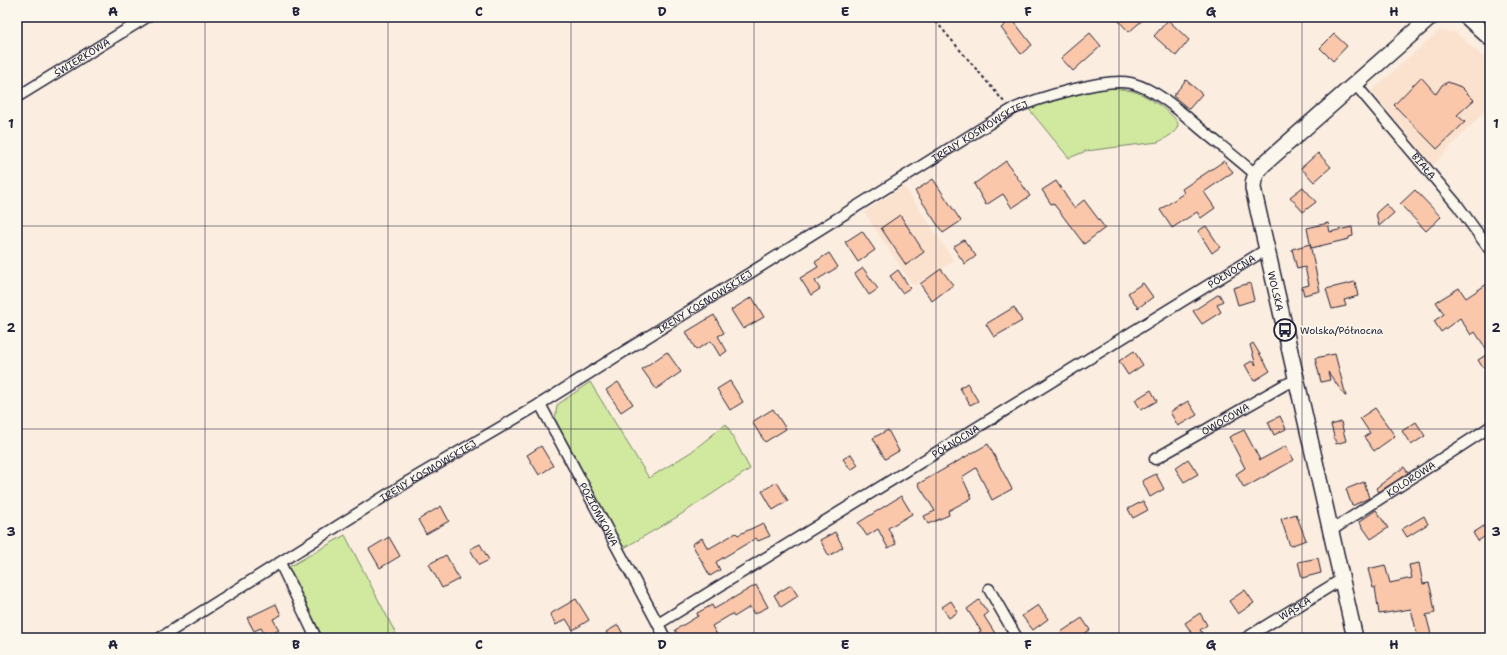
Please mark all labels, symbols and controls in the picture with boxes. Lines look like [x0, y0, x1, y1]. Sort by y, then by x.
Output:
text: A [108, 3, 118, 20]
text: B [292, 3, 300, 20]
text: C [475, 3, 483, 20]
text: D [657, 3, 667, 20]
text: E [841, 3, 850, 20]
text: F [1024, 3, 1032, 20]
text: G [1206, 3, 1217, 20]
text: H [1389, 3, 1399, 20]
street label: ŚWIERKOWA [52, 35, 112, 80]
street label: IRENY KOSMOWSKIEJ [929, 98, 1030, 165]
text: 1 [8, 115, 14, 132]
text: 1 [1493, 115, 1499, 132]
street label: BIAŁA [1409, 150, 1439, 182]
street label: PÓŁNOCNA [1205, 252, 1258, 291]
street label: IRENY KOSMOWSKIEJ [654, 267, 755, 337]
street label: WOLSKA [1265, 270, 1286, 313]
bus stop icon: Wolska/Północna [1272, 317, 1298, 343]
text: 2 [6, 319, 16, 336]
text: 2 [1491, 319, 1501, 336]
place label: Wolska/Północna [1300, 324, 1384, 337]
street label: OWOCOWA [1199, 400, 1252, 438]
street label: PÓŁNOCNA [929, 422, 982, 461]
street label: IRENY KOSMOWSKIEJ [377, 437, 479, 505]
street label: KOLOROWA [1384, 458, 1438, 500]
street label: POZIOMKOWA [576, 480, 621, 549]
text: 3 [6, 523, 16, 540]
text: 3 [1491, 523, 1501, 540]
street label: WĄSKA [1276, 594, 1313, 623]
text: A [108, 636, 118, 653]
text: B [292, 636, 300, 653]
text: C [475, 636, 483, 653]
text: D [657, 636, 667, 653]
text: E [841, 636, 850, 653]
text: F [1024, 636, 1032, 653]
text: G [1206, 636, 1217, 653]
text: H [1389, 636, 1399, 653]

